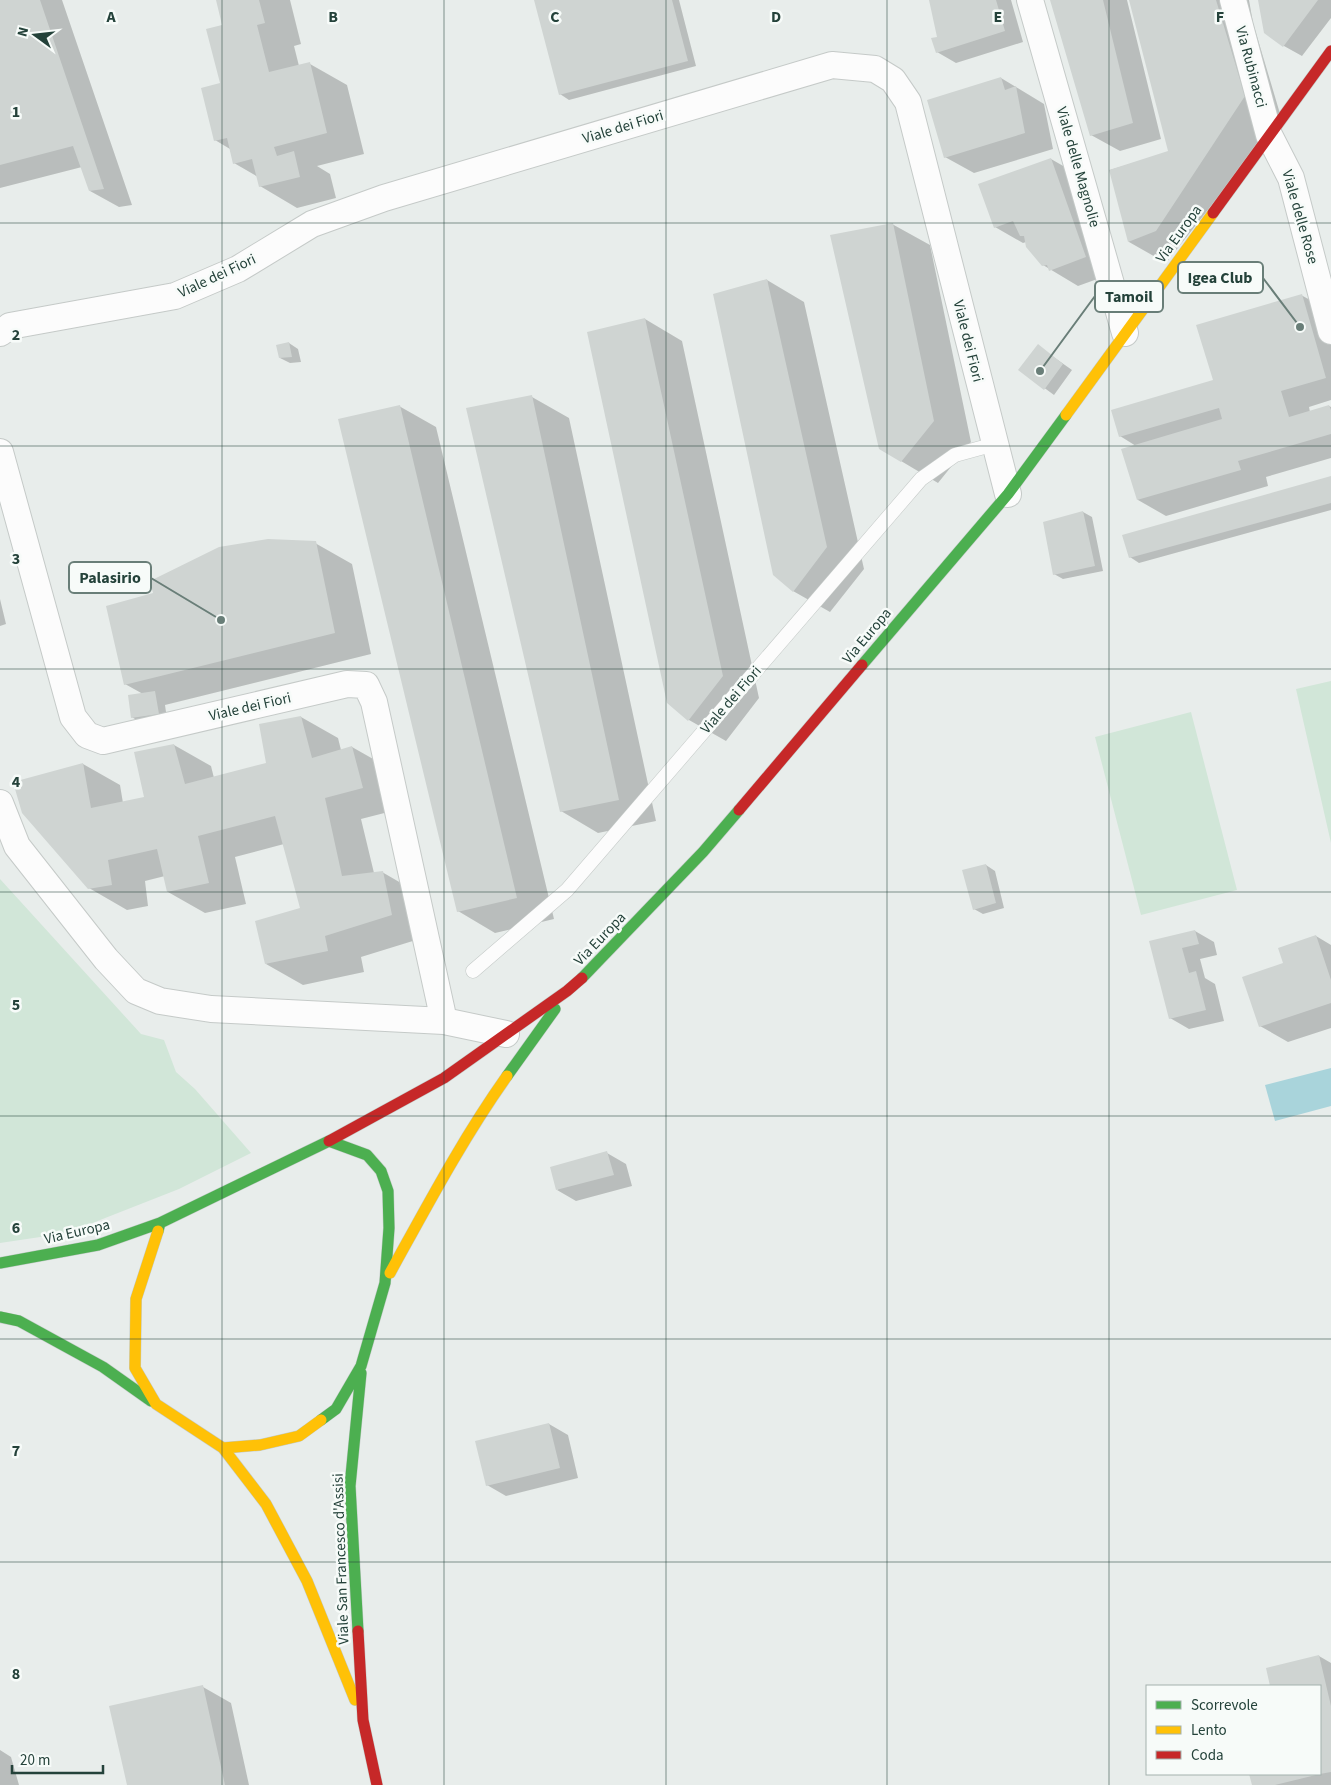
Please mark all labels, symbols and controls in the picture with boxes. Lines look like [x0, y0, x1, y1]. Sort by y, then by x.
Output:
text: A [105, 6, 116, 28]
text: B [328, 6, 338, 28]
text: C [550, 6, 560, 28]
text: D [771, 6, 781, 28]
text: E [994, 6, 1002, 28]
text: F [1216, 6, 1224, 28]
north arrow [10, 10, 60, 60]
street label: Via Rubinacci [1230, 24, 1272, 110]
text: N [13, 25, 34, 39]
text: 1 [12, 101, 20, 123]
street label: Viale delle Magnolie [1051, 104, 1105, 230]
street label: Viale dei Fiori [580, 105, 666, 149]
street label: Viale delle Rose [1276, 167, 1324, 267]
street label: Via Europa [1151, 201, 1207, 267]
street label: Viale dei Fiori [175, 249, 259, 303]
callout: Igea Club [1178, 262, 1263, 293]
text: Igea Club [1188, 267, 1252, 289]
callout: Tamoil [1095, 281, 1163, 312]
text: Tamoil [1105, 286, 1153, 308]
street label: Viale dei Fiori [948, 298, 988, 384]
text: 2 [12, 324, 20, 346]
text: 3 [12, 548, 20, 570]
callout: Palasirio [69, 562, 151, 593]
text: Palasirio [79, 567, 141, 589]
street label: Via Europa [837, 604, 897, 668]
street label: Viale dei Fiori [696, 661, 766, 739]
street label: Viale dei Fiori [207, 687, 293, 727]
text: 4 [12, 771, 21, 793]
street label: Via Europa [569, 908, 631, 970]
text: 5 [12, 994, 20, 1016]
street label: Via Europa [42, 1214, 112, 1250]
text: 6 [12, 1217, 20, 1239]
text: 7 [12, 1440, 20, 1462]
street label: Viale San Francesco d'Assisi [328, 1473, 354, 1645]
text: 8 [12, 1663, 20, 1685]
legend [1146, 1685, 1321, 1775]
text: Scorrevole [1191, 1695, 1258, 1716]
text: Lento [1191, 1720, 1227, 1741]
scale bar [12, 1742, 104, 1774]
text: Coda [1191, 1745, 1224, 1766]
text: 20 m [20, 1750, 50, 1771]

